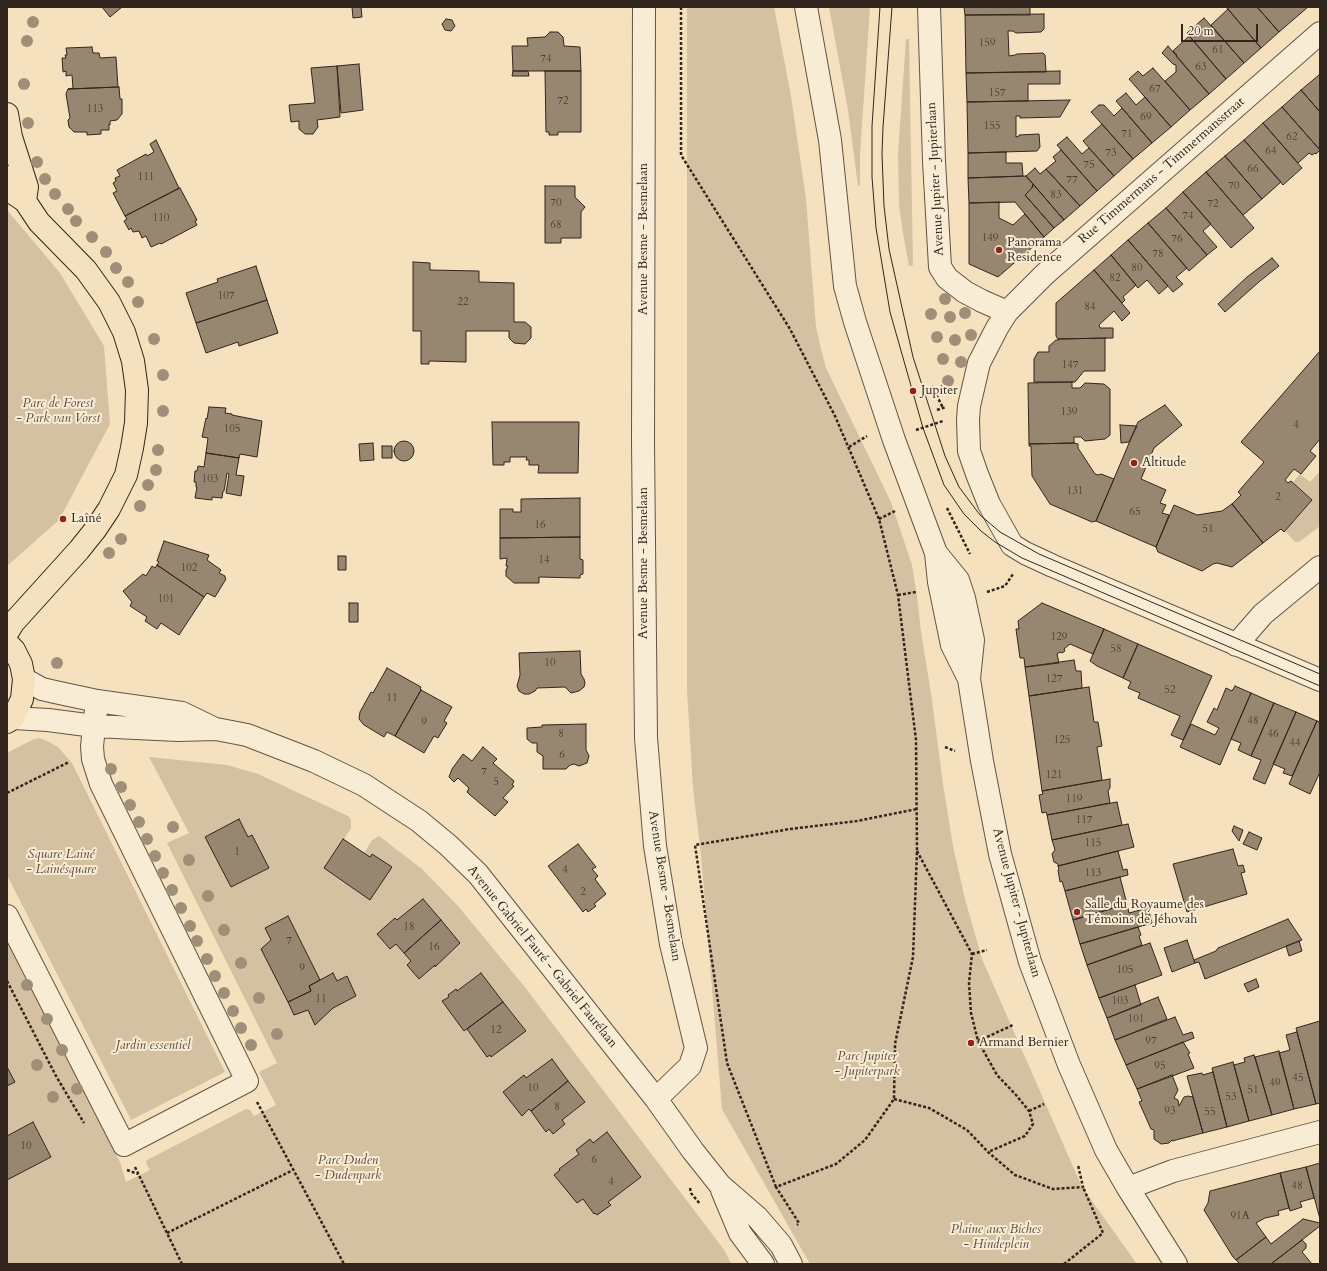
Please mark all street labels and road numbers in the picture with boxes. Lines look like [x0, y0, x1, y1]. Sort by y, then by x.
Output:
street label: Rue Timmermans - Timmermansstraat [1076, 95, 1248, 247]
street label: Avenue Jupiter - Jupiterlaan [924, 102, 948, 256]
street label: Avenue Besme - Besmelaan [636, 163, 652, 315]
street label: Avenue Besme - Besmelaan [636, 487, 652, 639]
street label: Avenue Besme - Besmelaan [644, 810, 684, 962]
street label: Avenue Jupiter - Jupiterlaan [989, 827, 1043, 979]
street label: Avenue Gabriel Fauré - Gabriel Faurélaan [464, 863, 620, 1051]

